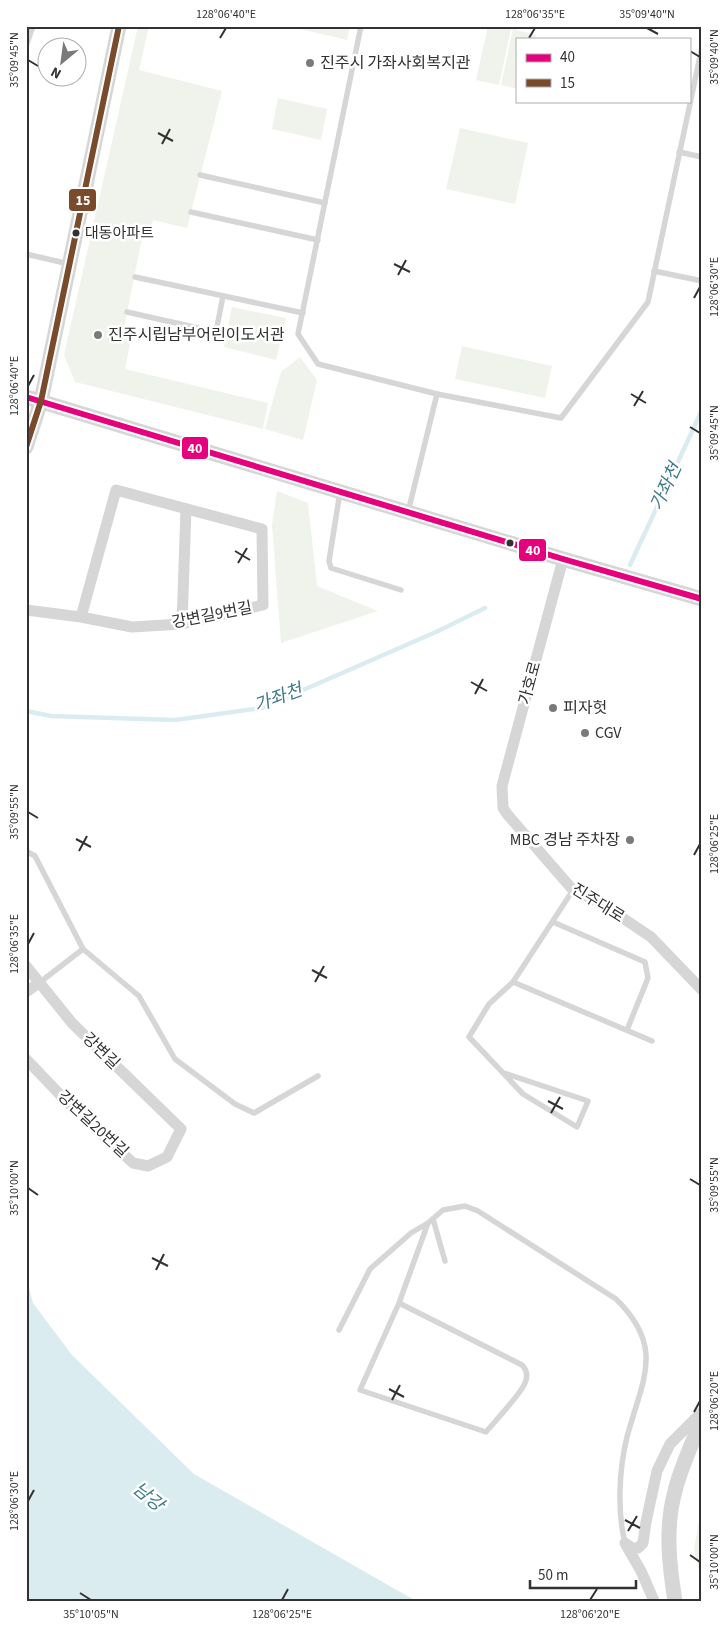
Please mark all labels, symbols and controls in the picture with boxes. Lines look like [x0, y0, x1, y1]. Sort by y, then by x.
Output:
text: 128°06'40"E [196, 6, 256, 23]
text: 128°06'35"E [505, 6, 565, 23]
text: 35°09'40"N [619, 6, 675, 23]
text: 35°09'40"N [706, 29, 723, 85]
text: 35°09'45"N [6, 32, 23, 88]
north arrow [38, 38, 88, 88]
legend [516, 38, 690, 102]
text: 40 [560, 47, 575, 68]
place label: 진주시 가좌사회복지관 [320, 52, 471, 74]
marker: 진주시 가좌사회복지관 [304, 57, 316, 69]
text: N [47, 61, 65, 83]
text: 15 [560, 73, 575, 94]
line badge: 15 [68, 188, 97, 212]
text: 15 [76, 191, 90, 211]
place label: 대동아파트 [85, 223, 154, 244]
marker: 대동아파트 [71, 228, 81, 238]
text: 128°06'30"E [706, 257, 723, 317]
place label: 진주시립남부어린이도서관 [108, 324, 285, 346]
marker: 진주시립남부어린이도서관 [92, 329, 104, 341]
text: 128°06'40"E [6, 356, 23, 416]
text: 35°09'45"N [706, 405, 723, 461]
line badge: 40 [181, 436, 209, 460]
text: 40 [188, 439, 202, 459]
water label: 가좌천 [644, 457, 689, 515]
unlabelled marker [505, 538, 515, 548]
line badge: 40 [518, 538, 547, 562]
text: 40 [526, 541, 540, 561]
street label: 강변길9번길 [170, 596, 254, 634]
street label: 가호로 [514, 659, 546, 707]
water label: 가좌천 [250, 677, 308, 718]
place label: 피자헛 [563, 697, 607, 719]
marker: 피자헛 [547, 702, 559, 714]
place label: CGV [595, 722, 622, 744]
marker: CGV [579, 727, 591, 739]
text: 35°09'55"N [6, 784, 23, 840]
text: 128°06'25"E [706, 814, 723, 874]
place label: MBC 경남 주차장 [510, 829, 620, 851]
marker: MBC 경남 주차장 [624, 834, 636, 846]
street label: 진주대로 [567, 878, 629, 928]
text: 128°06'35"E [6, 914, 23, 974]
street label: 강변길 [77, 1028, 125, 1074]
street label: 강변길20번길 [53, 1085, 133, 1163]
text: 35°09'55"N [706, 1157, 723, 1213]
text: 35°10'00"N [6, 1160, 23, 1216]
text: 128°06'20"E [706, 1371, 723, 1431]
text: 128°06'30"E [6, 1471, 23, 1531]
water label: 남강 [127, 1477, 171, 1519]
text: 35°10'00"N [706, 1534, 723, 1590]
scale bar [530, 1557, 637, 1589]
text: 50 m [538, 1565, 568, 1586]
text: 35°10'05"N [63, 1606, 119, 1623]
text: 128°06'25"E [252, 1606, 312, 1623]
text: 128°06'20"E [560, 1606, 620, 1623]

